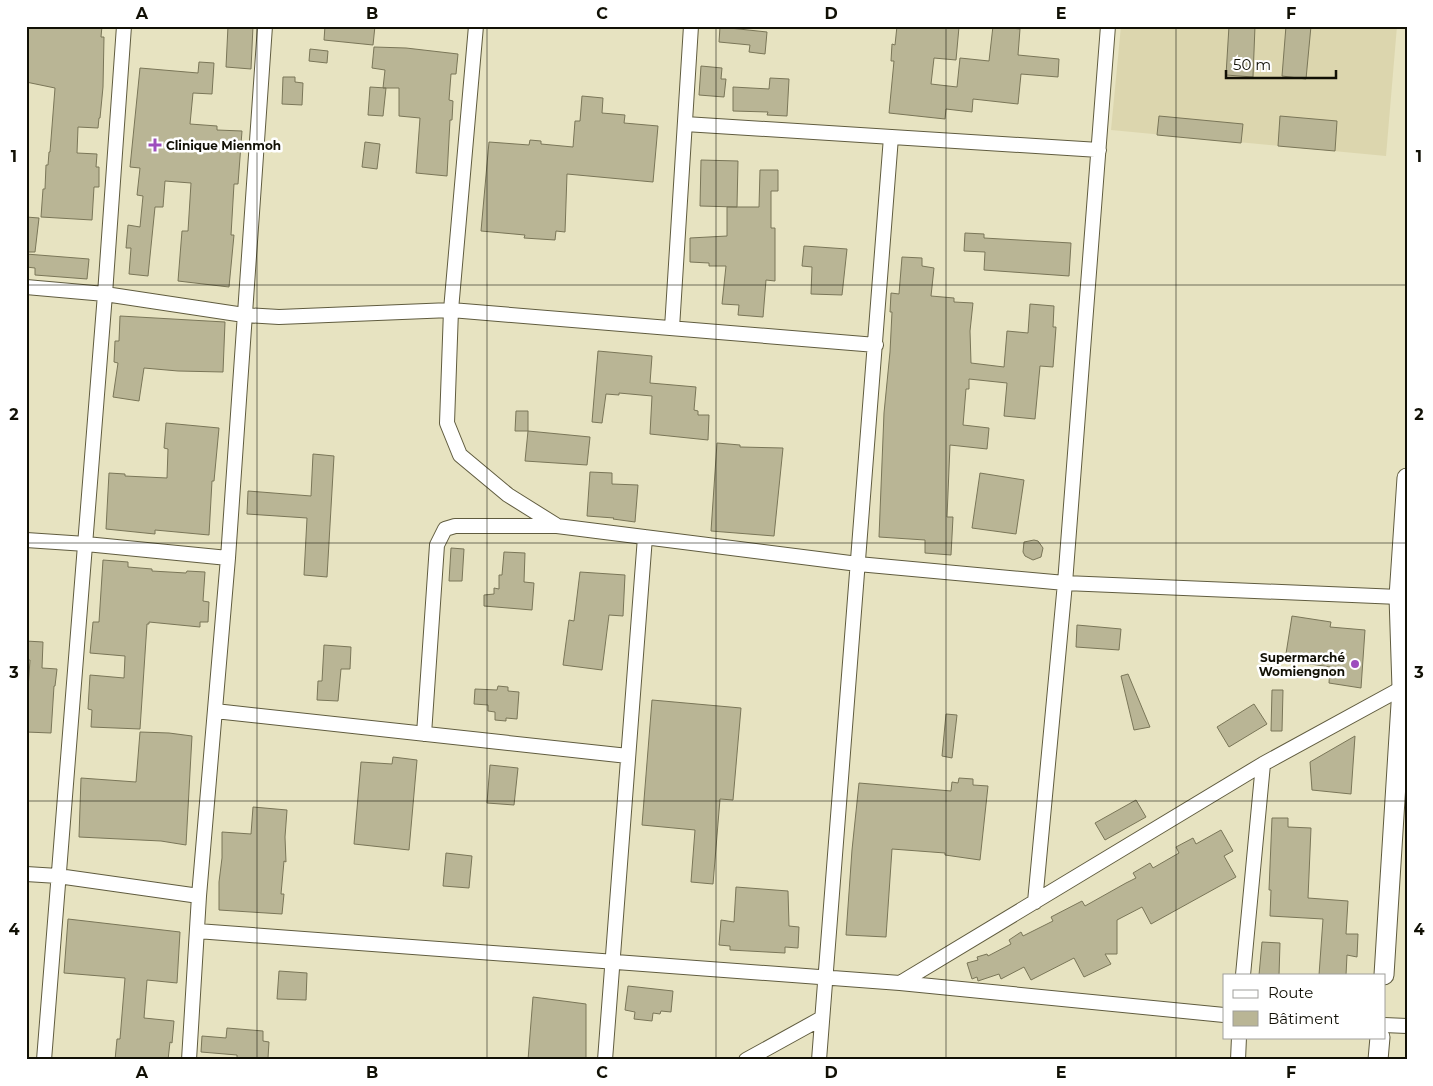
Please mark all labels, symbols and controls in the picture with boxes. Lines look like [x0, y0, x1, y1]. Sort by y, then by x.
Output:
text: A [135, 4, 149, 23]
text: B [366, 4, 378, 23]
text: C [596, 4, 608, 23]
text: D [824, 4, 838, 23]
text: E [1056, 4, 1066, 23]
text: F [1286, 4, 1296, 23]
scale bar [1226, 48, 1336, 80]
text: 50 m [1233, 55, 1271, 74]
marker: Clinique Mienmoh [148, 138, 162, 152]
place label: Clinique Mienmoh [166, 138, 281, 153]
text: 1 [11, 147, 17, 166]
text: 1 [1416, 147, 1422, 166]
text: 2 [9, 405, 19, 424]
text: 2 [1414, 405, 1424, 424]
place label: Supermarché Womiengnon [1259, 650, 1345, 679]
marker: Supermarché Womiengnon [1349, 658, 1361, 670]
text: 3 [8, 663, 19, 682]
text: 3 [1413, 663, 1424, 682]
text: 4 [8, 920, 20, 939]
text: 4 [1413, 920, 1425, 939]
legend [1223, 974, 1386, 1038]
text: Route [1268, 983, 1313, 1002]
text: Bâtiment [1268, 1009, 1340, 1028]
text: A [135, 1063, 149, 1082]
text: B [366, 1063, 378, 1082]
text: C [596, 1063, 608, 1082]
text: D [824, 1063, 838, 1082]
text: E [1056, 1063, 1066, 1082]
text: F [1286, 1063, 1296, 1082]

